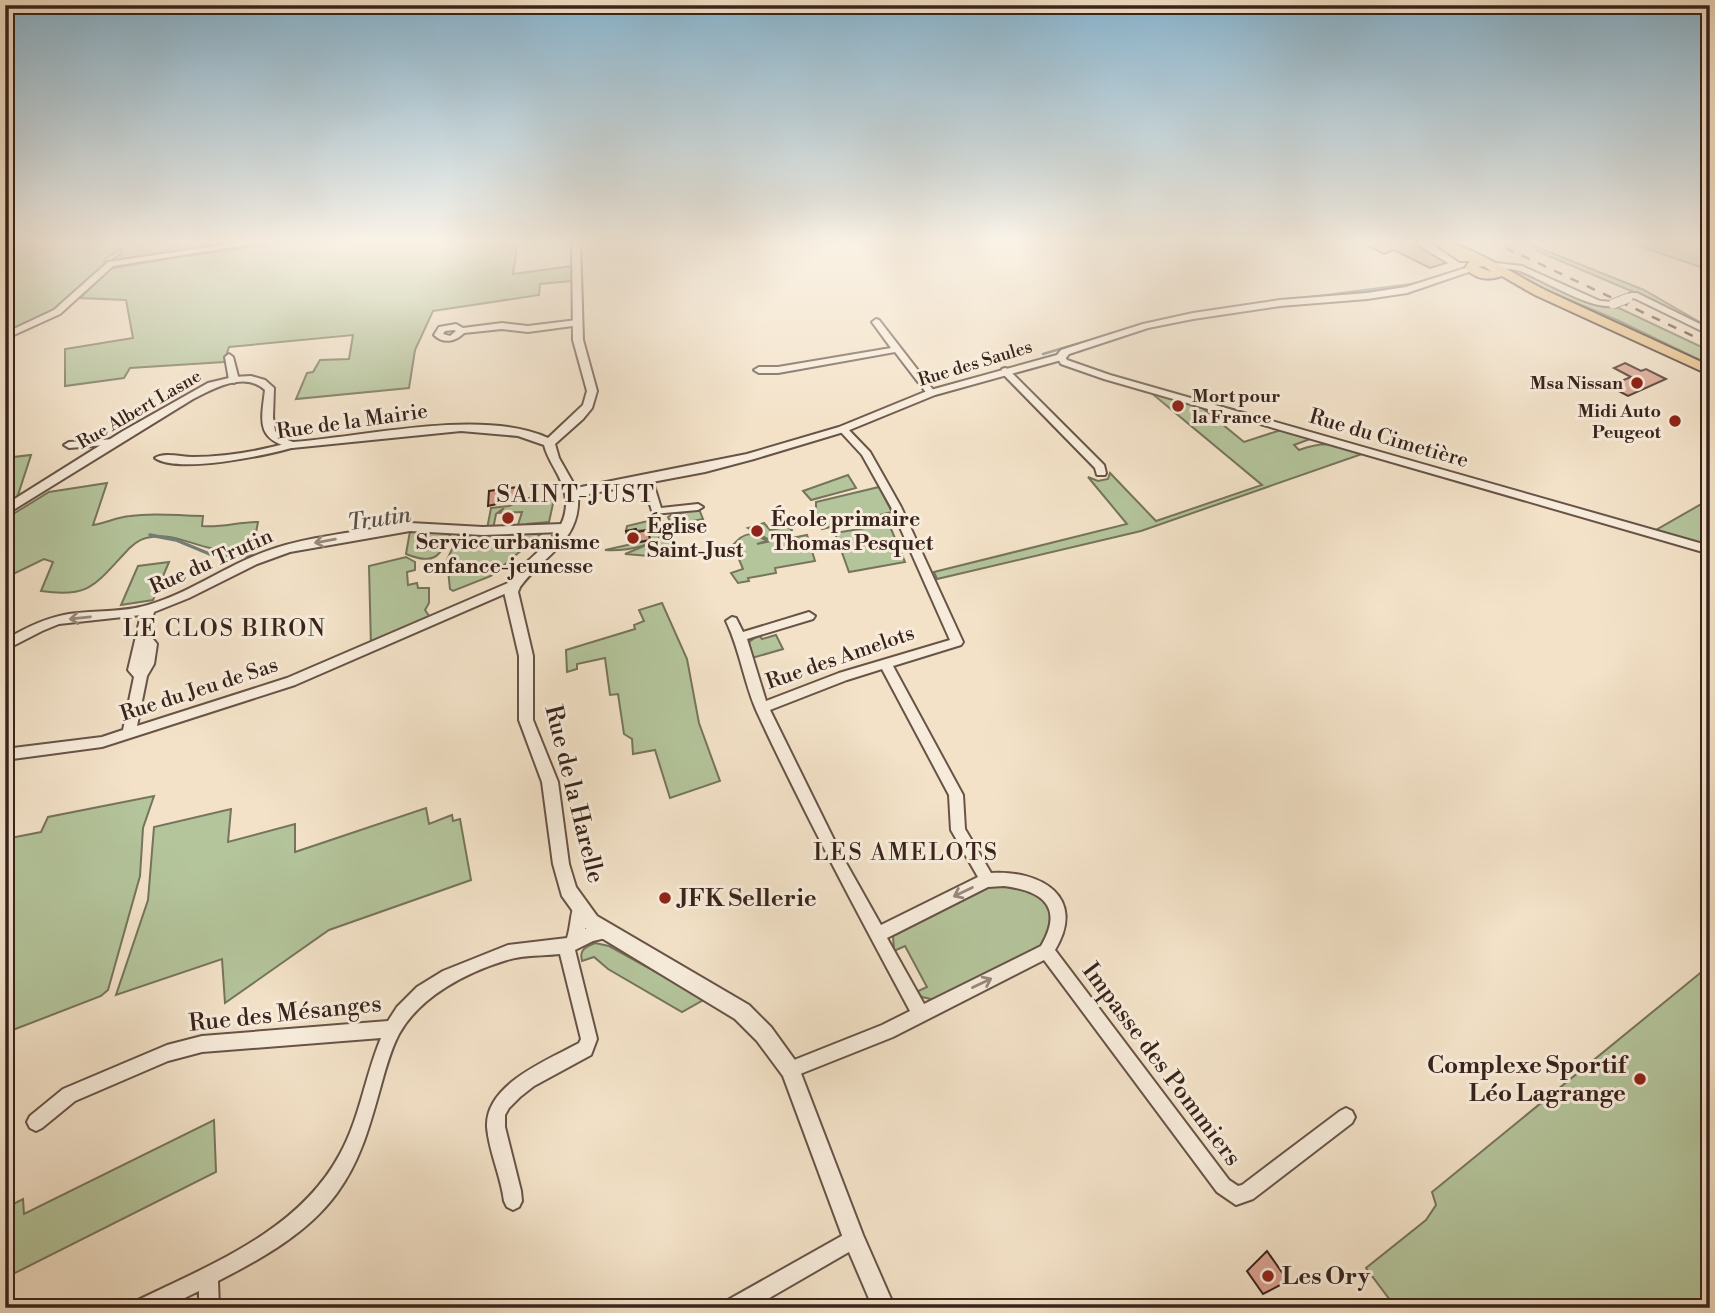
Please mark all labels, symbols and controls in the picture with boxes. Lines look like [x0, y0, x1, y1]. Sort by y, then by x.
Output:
street label: Rue des Saules [915, 335, 1035, 392]
street label: Rue Albert Lasne [73, 365, 205, 454]
place label: Msa Nissan [1530, 372, 1623, 395]
marker: Msa Nissan [1629, 375, 1645, 391]
place label: Mort pour la France [1192, 385, 1280, 429]
street label: Rue de la Mairie [275, 398, 430, 445]
marker: Mort pour la France [1170, 398, 1186, 414]
place label: Midi Auto Peugeot [1578, 400, 1662, 444]
street label: Rue du Cimetière [1306, 404, 1471, 474]
marker: Midi Auto Peugeot [1667, 413, 1683, 429]
district label: SAINT-JUST [496, 480, 656, 510]
water label: Trutin [346, 501, 414, 537]
place label: École primaire Thomas Pesquet [771, 505, 934, 557]
marker: Service urbanisme enfance-jeunesse [500, 510, 516, 526]
place label: Église Saint-Just [647, 512, 744, 564]
street label: Rue du Trutin [146, 523, 277, 601]
marker: École primaire Thomas Pesquet [749, 523, 765, 539]
place label: Service urbanisme enfance-jeunesse [416, 530, 600, 580]
marker: Église Saint-Just [625, 530, 641, 546]
one-way arrow [314, 535, 337, 548]
one-way arrow [69, 612, 92, 625]
district label: LE CLOS BIRON [123, 615, 327, 643]
street label: Rue des Amelots [763, 620, 918, 696]
street label: Rue du Jeu de Sas [117, 652, 281, 728]
street label: Rue de la Harelle [537, 702, 611, 886]
district label: LES AMELOTS [813, 839, 999, 867]
place label: JFK Sellerie [676, 884, 817, 914]
one-way arrow [953, 885, 974, 899]
marker: JFK Sellerie [657, 890, 673, 906]
street label: Impasse des Pommiers [1075, 957, 1247, 1172]
one-way arrow [971, 976, 992, 990]
street label: Rue des Mésanges [187, 989, 383, 1039]
place label: Complexe Sportif Léo Lagrange [1427, 1051, 1629, 1109]
marker: Complexe Sportif Léo Lagrange [1632, 1071, 1648, 1087]
place label: Les Ory [1282, 1262, 1371, 1292]
marker: Les Ory [1260, 1268, 1276, 1284]

